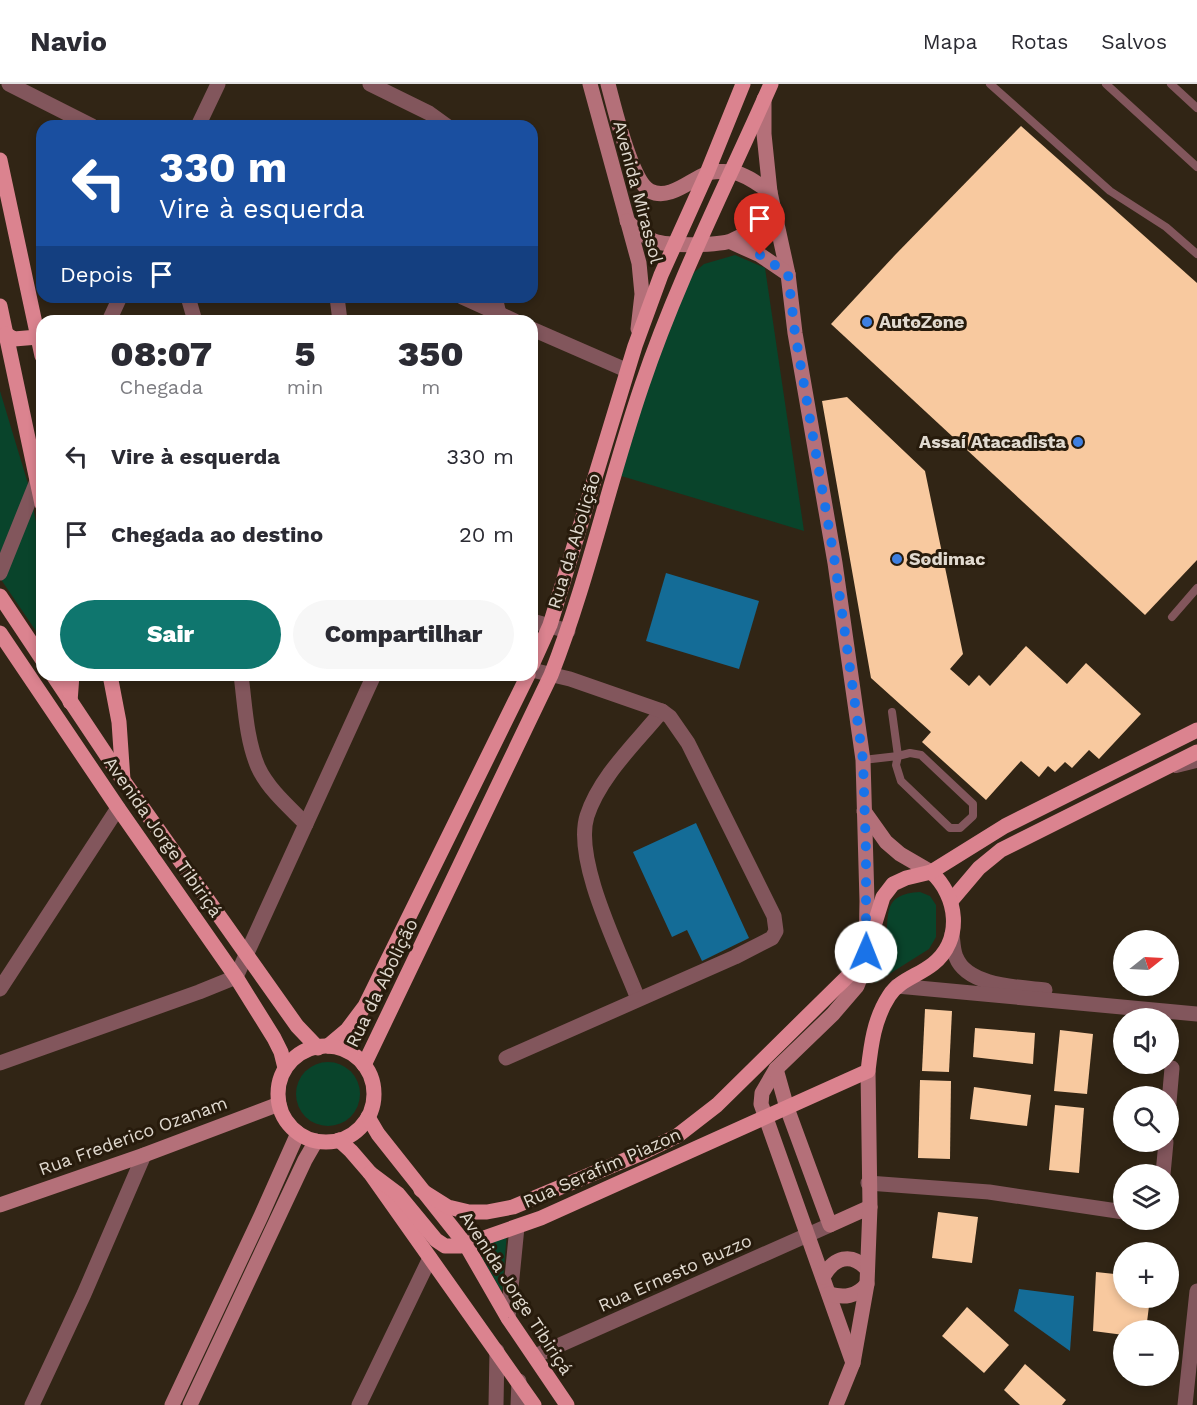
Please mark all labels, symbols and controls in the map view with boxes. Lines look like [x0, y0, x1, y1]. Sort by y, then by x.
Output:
text: Navio [30, 25, 107, 58]
text: Mapa [923, 29, 977, 54]
text: Rotas [1010, 29, 1068, 54]
text: Salvos [1101, 29, 1167, 54]
street label: Avenida Mirassol [609, 118, 668, 266]
text: 330 m [159, 143, 287, 192]
icon: left [60, 144, 138, 222]
text: Vire à esquerda [159, 193, 365, 225]
pin [734, 193, 785, 255]
icon: arrive [743, 202, 776, 235]
icon: arrive [145, 258, 178, 291]
text: Depois [60, 262, 133, 287]
place label: AutoZone [879, 311, 964, 332]
marker: AutoZone [860, 315, 874, 329]
text: 08:07 [110, 333, 212, 375]
text: 5 [295, 333, 316, 375]
text: 350 [398, 333, 464, 375]
text: Chegada [120, 375, 203, 399]
text: min [287, 375, 323, 399]
text: m [421, 375, 440, 399]
place label: Assaí Atacadista [919, 431, 1067, 452]
marker: Assaí Atacadista [1071, 435, 1085, 449]
icon: left [60, 440, 93, 473]
text: Vire à esquerda [111, 444, 280, 469]
text: 330 m [446, 444, 514, 469]
street label: Rua da Abolição [543, 471, 604, 611]
icon: arrive [60, 518, 93, 551]
text: Chegada ao destino [111, 522, 323, 547]
text: 20 m [459, 522, 514, 547]
place label: Sodimac [909, 548, 985, 569]
marker: Sodimac [890, 552, 904, 566]
button: Sair [60, 600, 281, 669]
button: Compartilhar [293, 600, 514, 669]
street label: Avenida Jorge Tibiriçá [100, 752, 227, 921]
street label: Rua da Abolição [341, 915, 422, 1051]
position arrow [834, 920, 898, 984]
north arrow [1113, 930, 1179, 996]
map controls [1113, 930, 1179, 1386]
button: sound [1113, 1008, 1179, 1074]
button: search [1113, 1086, 1179, 1152]
street label: Rua Frederico Ozanam [36, 1092, 230, 1179]
street label: Rua Serafim Piazon [520, 1123, 684, 1212]
button: layers [1113, 1164, 1179, 1230]
street label: Avenida Jorge Tibiriçá [456, 1207, 577, 1379]
street label: Rua Ernesto Buzzo [595, 1229, 755, 1316]
button: + [1113, 1242, 1179, 1308]
button: − [1113, 1320, 1179, 1386]

